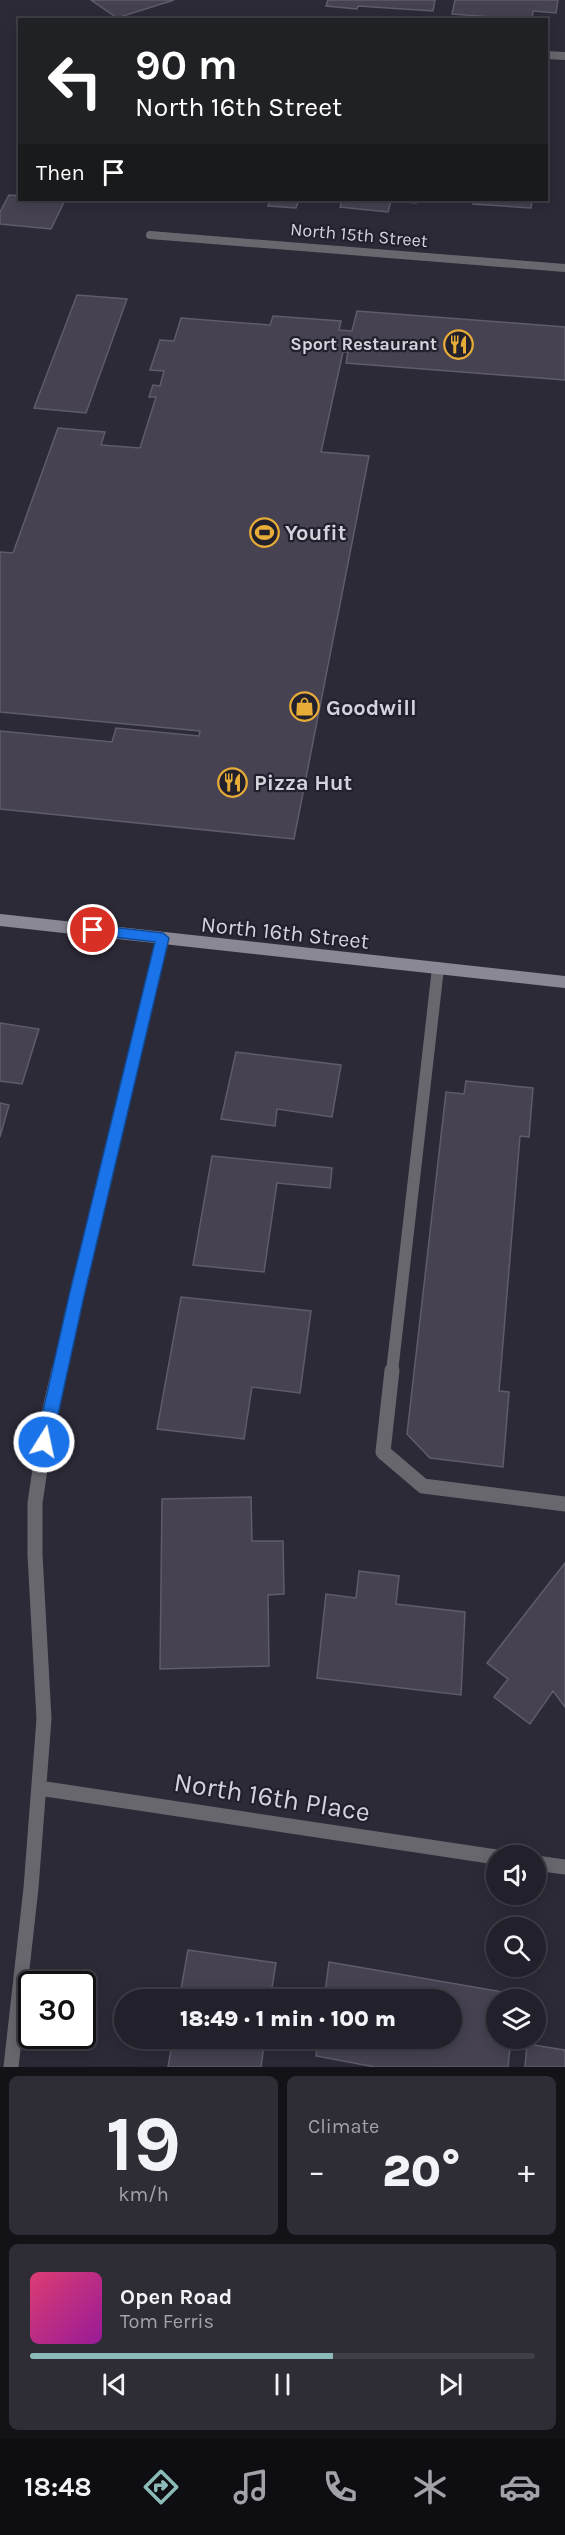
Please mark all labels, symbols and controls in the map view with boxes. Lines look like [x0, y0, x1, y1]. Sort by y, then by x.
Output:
text: 90 m [135, 40, 238, 90]
icon: left [36, 42, 114, 120]
text: North 16th Street [135, 91, 342, 123]
icon: arrive [97, 156, 130, 189]
text: Then [36, 160, 85, 186]
street label: North 15th Street [289, 218, 429, 252]
restaurant icon: Sport Restaurant [442, 328, 474, 360]
place label: Sport Restaurant [290, 333, 437, 355]
sports icon: Youfit [248, 516, 280, 548]
place label: Youfit [285, 520, 347, 546]
shop icon: Goodwill [289, 691, 321, 723]
place label: Goodwill [326, 695, 417, 721]
restaurant icon: Pizza Hut [217, 766, 249, 798]
place label: Pizza Hut [254, 770, 353, 796]
pin [67, 904, 118, 955]
street label: North 16th Street [200, 911, 370, 955]
icon: arrive [76, 913, 109, 946]
position arrow [12, 1410, 76, 1474]
street label: North 16th Place [172, 1766, 372, 1828]
map controls [486, 1845, 546, 2049]
button: sound [486, 1845, 546, 1905]
button: search [486, 1917, 546, 1977]
speed limit sign: 30 [18, 1971, 96, 2049]
button: layers [486, 1989, 546, 2049]
text: 18:49 · 1 min · 100 m [180, 2006, 396, 2032]
text: 19 [106, 2098, 181, 2190]
text: Climate [308, 2115, 379, 2138]
text: 20° [382, 2145, 461, 2197]
text: − [308, 2152, 325, 2190]
text: + [518, 2152, 535, 2190]
text: km/h [118, 2183, 169, 2206]
text: Open Road [120, 2284, 232, 2310]
text: Tom Ferris [120, 2310, 214, 2333]
icon: previous [98, 2368, 131, 2401]
icon: pause [266, 2368, 299, 2401]
icon: next [434, 2368, 467, 2401]
icon: directions [140, 2466, 182, 2508]
icon: music [230, 2466, 272, 2508]
icon: phone [319, 2466, 361, 2508]
icon: climate [409, 2466, 451, 2508]
icon: car [499, 2466, 541, 2508]
text: 18:48 [24, 2471, 92, 2503]

